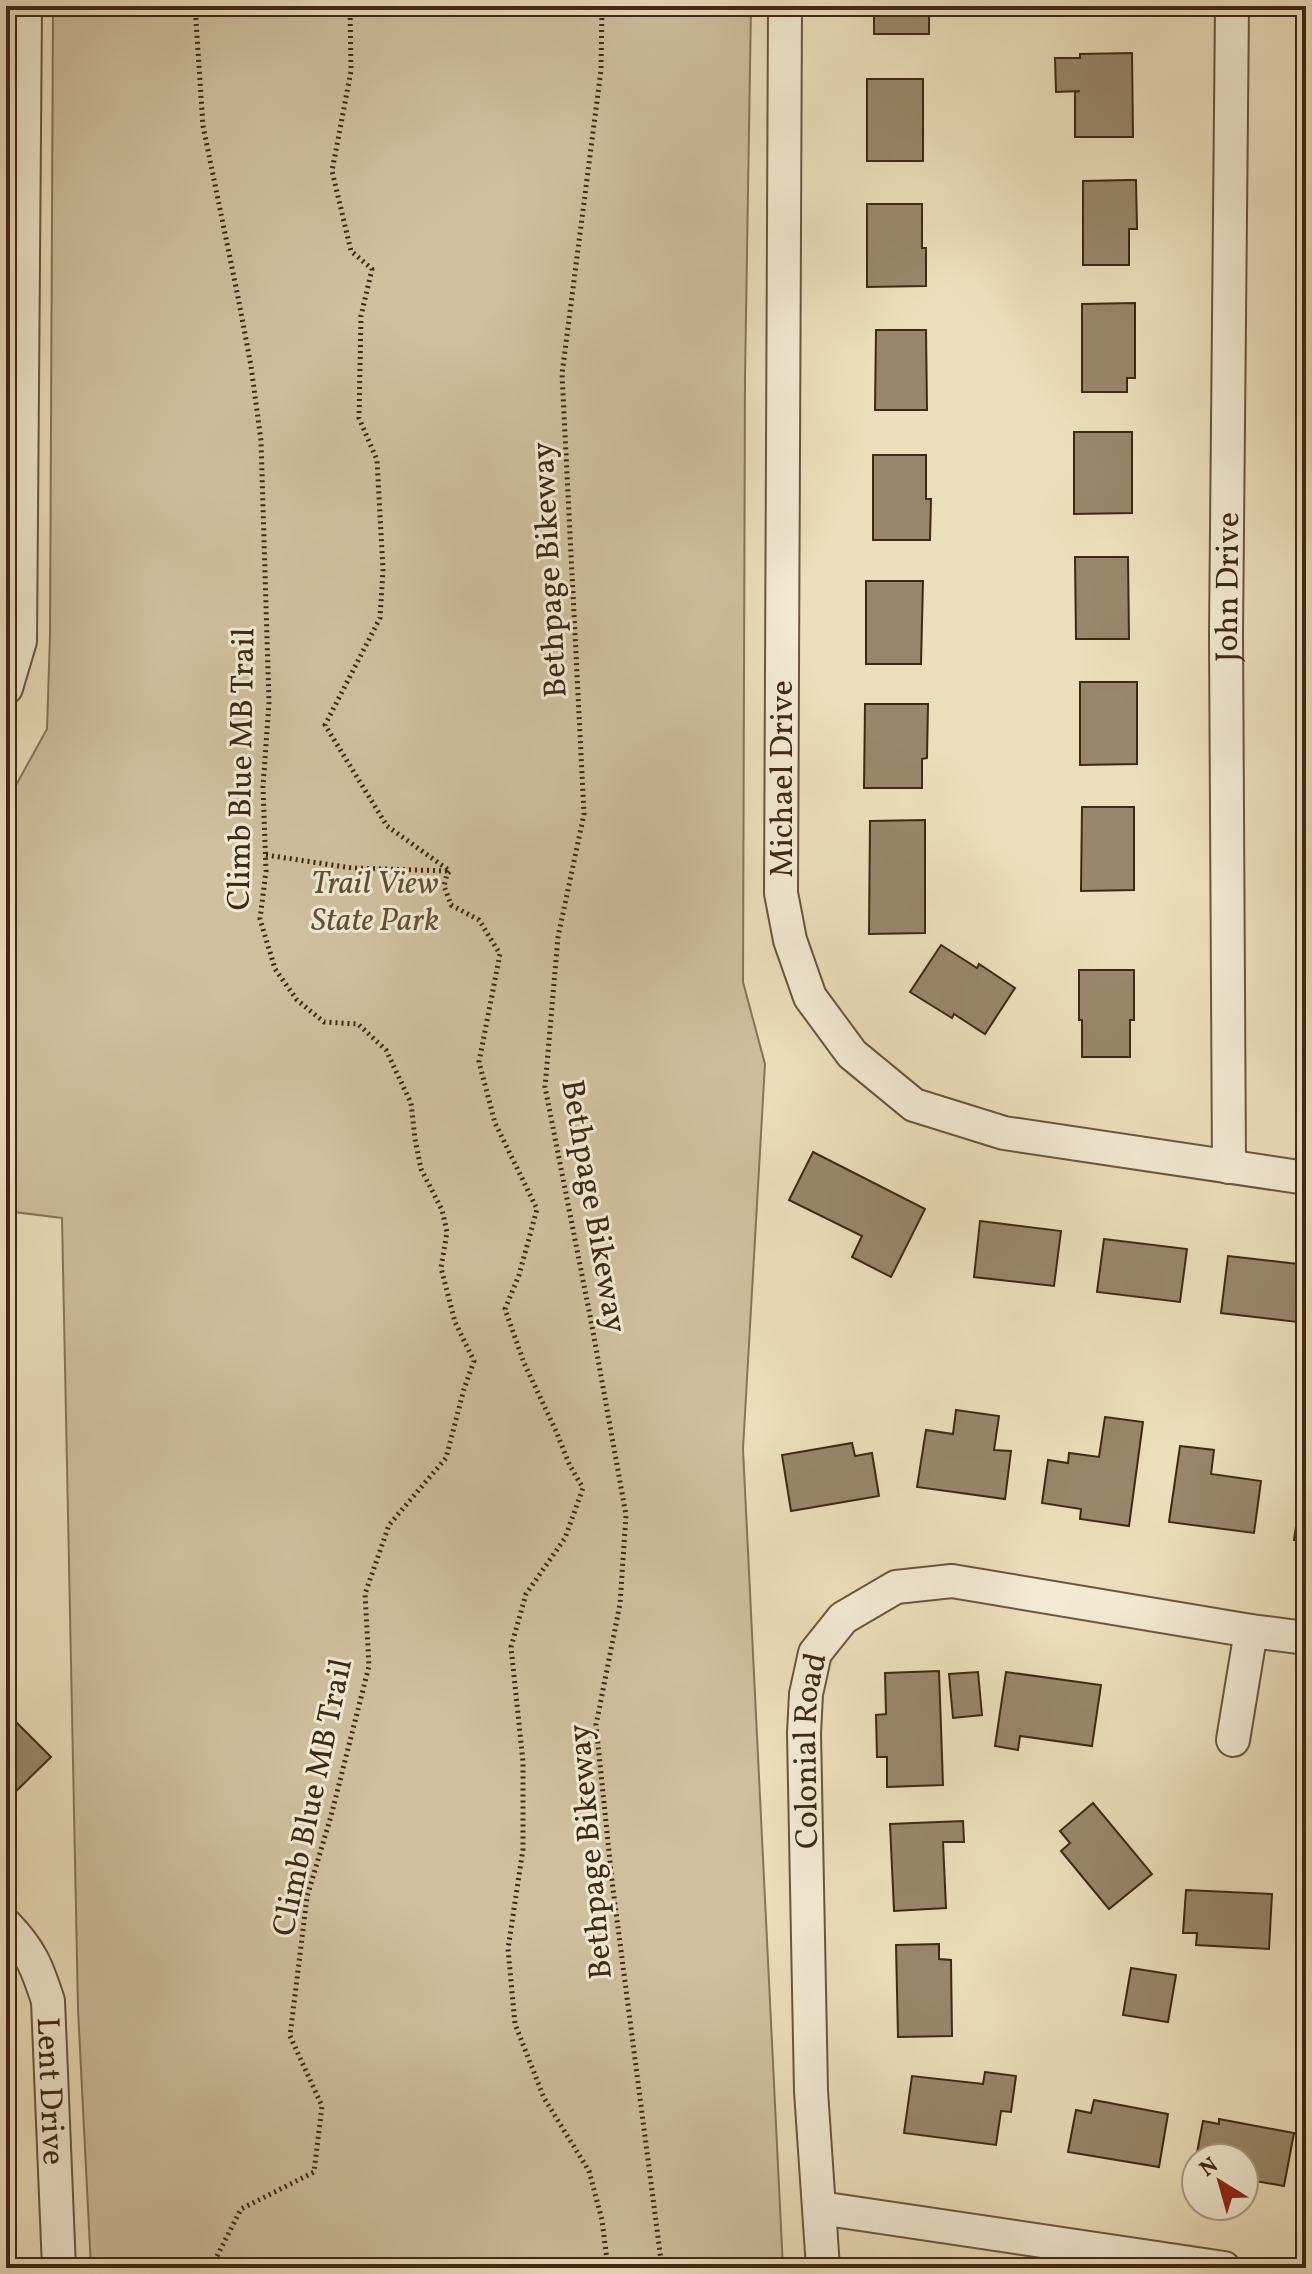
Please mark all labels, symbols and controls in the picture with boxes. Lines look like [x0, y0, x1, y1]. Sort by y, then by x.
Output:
street label: Bethpage Bikeway [522, 441, 580, 699]
street label: John Drive [1207, 512, 1252, 662]
street label: Climb Blue MB Trail [219, 627, 267, 911]
street label: Michael Drive [762, 680, 806, 878]
park label: Trail View State Park [311, 863, 439, 944]
street label: Bethpage Bikeway [548, 1077, 636, 1336]
street label: Colonial Road [785, 1649, 839, 1849]
street label: Climb Blue MB Trail [263, 1655, 365, 1940]
street label: Bethpage Bikeway [559, 1722, 625, 1981]
street label: Lent Drive [24, 2016, 74, 2166]
north arrow [1180, 2142, 1260, 2222]
text: N [1194, 2151, 1225, 2185]

